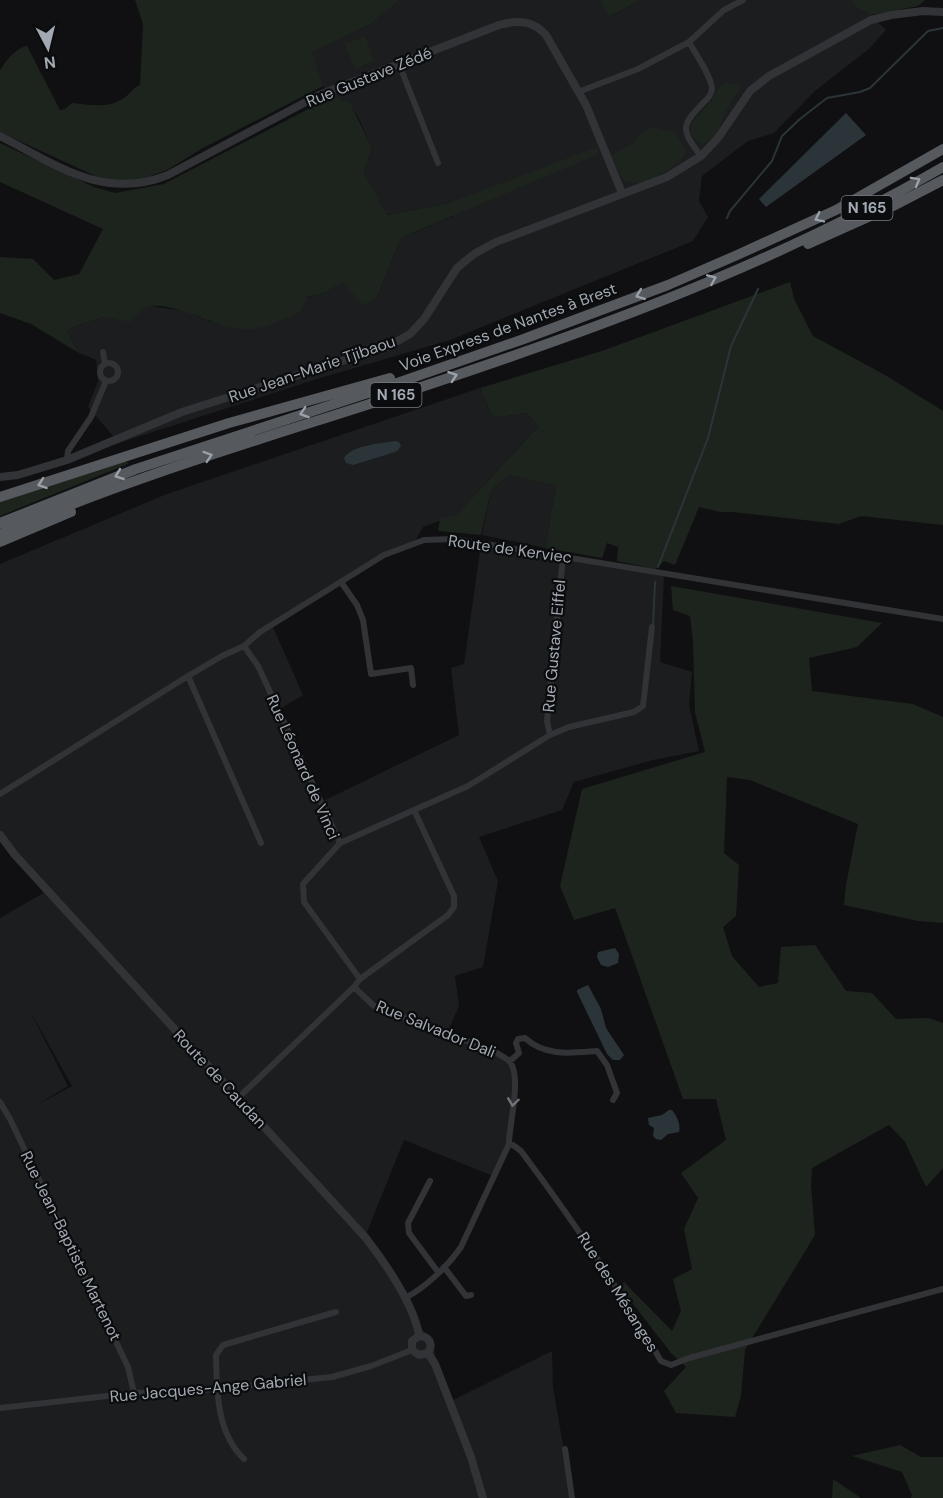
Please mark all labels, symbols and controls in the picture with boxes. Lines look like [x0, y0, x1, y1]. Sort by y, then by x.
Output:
north arrow [18, 18, 78, 78]
street label: Rue Gustave Zédé [303, 42, 435, 112]
text: N [43, 51, 57, 74]
one-way arrow [910, 177, 921, 188]
road number: N 165 [842, 196, 892, 220]
one-way arrow [815, 210, 826, 222]
one-way arrow [706, 274, 717, 286]
street label: Voie Express de Nantes à Brest [397, 278, 619, 376]
one-way arrow [636, 288, 647, 300]
street label: Rue Jean-Marie Tjibaou [226, 331, 398, 407]
one-way arrow [447, 370, 458, 383]
road number: N 165 [370, 383, 422, 407]
one-way arrow [299, 406, 310, 419]
one-way arrow [202, 451, 212, 464]
one-way arrow [115, 468, 126, 480]
one-way arrow [37, 477, 48, 489]
street label: Route de Kerviec [447, 530, 573, 568]
street label: Rue Gustave Eiffel [538, 579, 570, 713]
street label: Rue Léonard de Vinci [262, 691, 344, 843]
street label: Rue Salvador Dali [373, 995, 499, 1063]
street label: Route de Caudan [169, 1025, 271, 1133]
one-way arrow [507, 1098, 519, 1107]
street label: Rue Jean-Baptiste Martenot [16, 1148, 126, 1344]
street label: Rue des Mésanges [573, 1228, 663, 1356]
street label: Rue Jacques-Ange Gabriel [109, 1369, 307, 1407]

